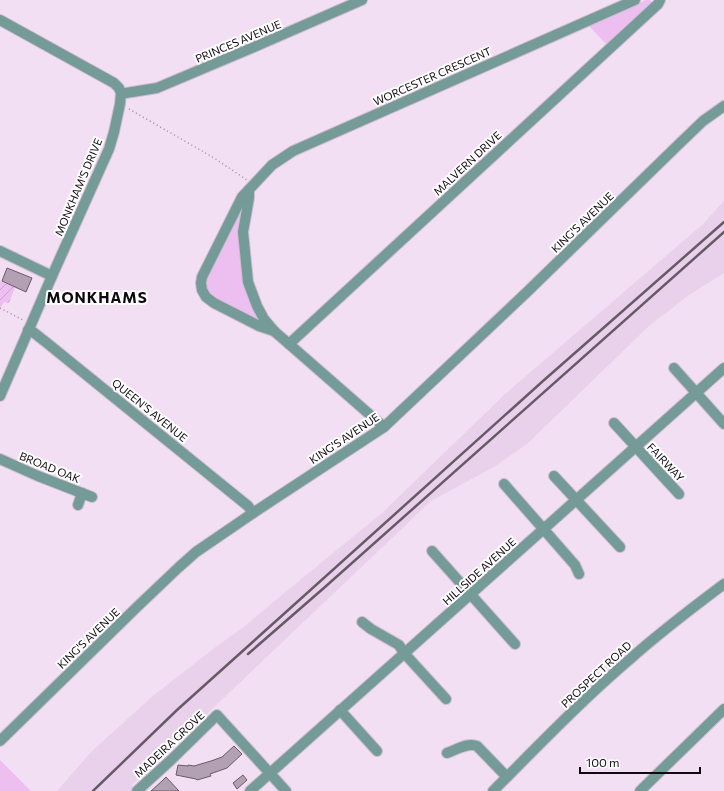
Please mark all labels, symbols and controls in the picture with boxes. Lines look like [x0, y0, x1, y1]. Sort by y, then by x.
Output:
street label: PRINCES AVENUE [193, 17, 283, 65]
street label: WORCESTER CRESCENT [371, 44, 493, 108]
street label: MALVERN DRIVE [430, 128, 504, 198]
street label: MONKHAM'S DRIVE [52, 136, 104, 238]
street label: KING'S AVENUE [548, 189, 616, 255]
district label: MONKHAMS [46, 288, 148, 306]
street label: QUEEN'S AVENUE [110, 376, 190, 444]
street label: KING'S AVENUE [307, 410, 381, 466]
street label: FAIRWAY [645, 440, 687, 484]
street label: BROAD OAK [18, 449, 83, 485]
street label: HILLSIDE AVENUE [440, 535, 518, 607]
street label: KING'S AVENUE [54, 605, 122, 671]
street label: PROSPECT ROAD [558, 638, 634, 710]
street label: MADEIRA GROVE [131, 708, 207, 780]
scale bar [580, 749, 700, 775]
text: 100 m [586, 755, 620, 769]

